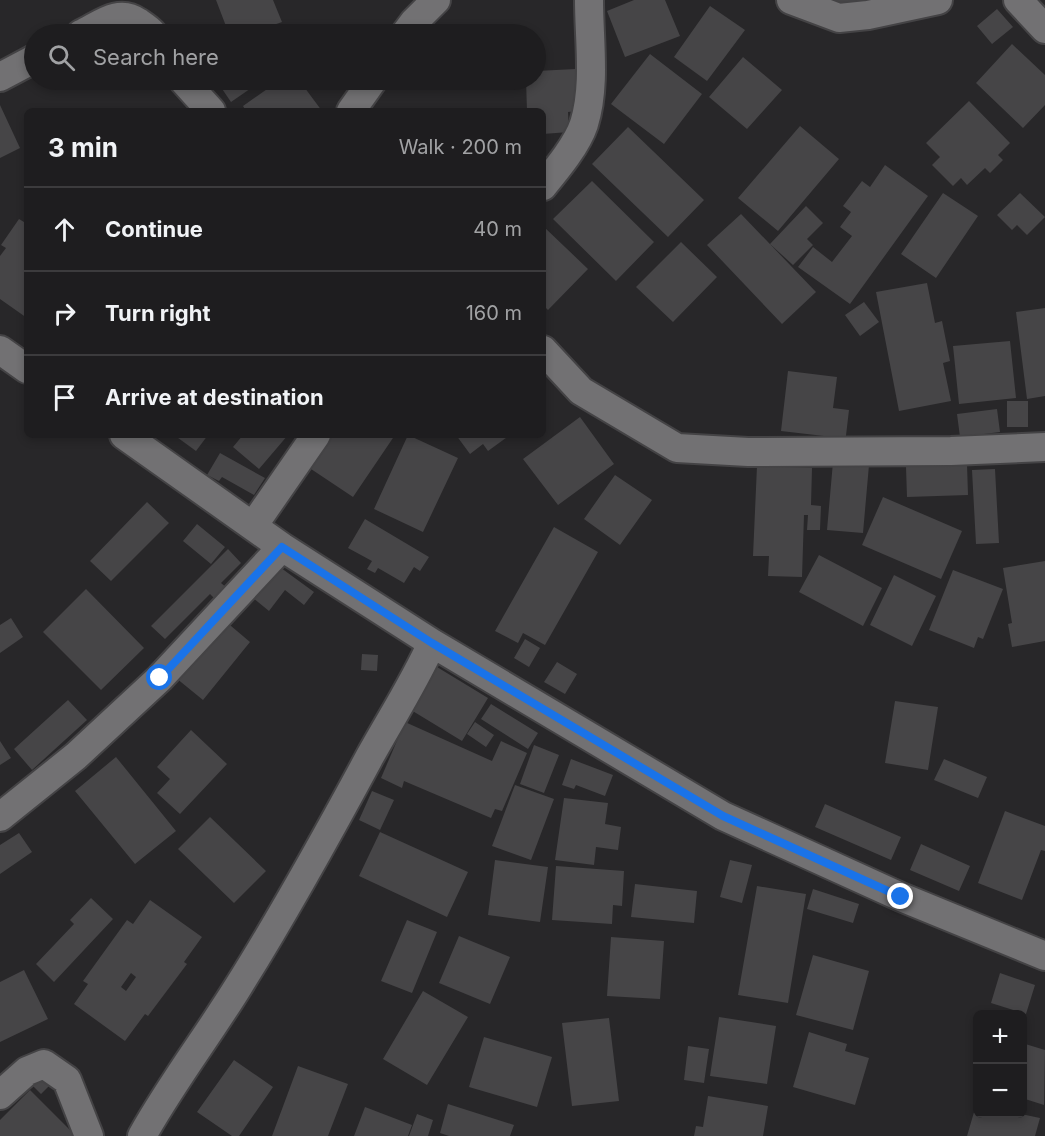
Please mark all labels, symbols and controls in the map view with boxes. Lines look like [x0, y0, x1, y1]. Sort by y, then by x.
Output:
search box [24, 24, 546, 90]
icon: search [45, 41, 78, 74]
text: Search here [93, 44, 219, 70]
text: 3 min [48, 132, 118, 163]
text: Walk · 200 m [399, 135, 522, 159]
icon: ahead [48, 213, 81, 246]
text: Continue [105, 216, 203, 242]
text: 40 m [473, 217, 522, 241]
icon: right [48, 297, 81, 330]
text: Turn right [105, 300, 211, 326]
text: 160 m [466, 301, 522, 325]
icon: arrive [48, 381, 81, 414]
text: Arrive at destination [105, 384, 324, 410]
route start [146, 664, 172, 690]
route end [887, 883, 913, 909]
map controls [973, 1010, 1027, 1118]
button: + [973, 1010, 1027, 1064]
button: − [973, 1064, 1027, 1118]

